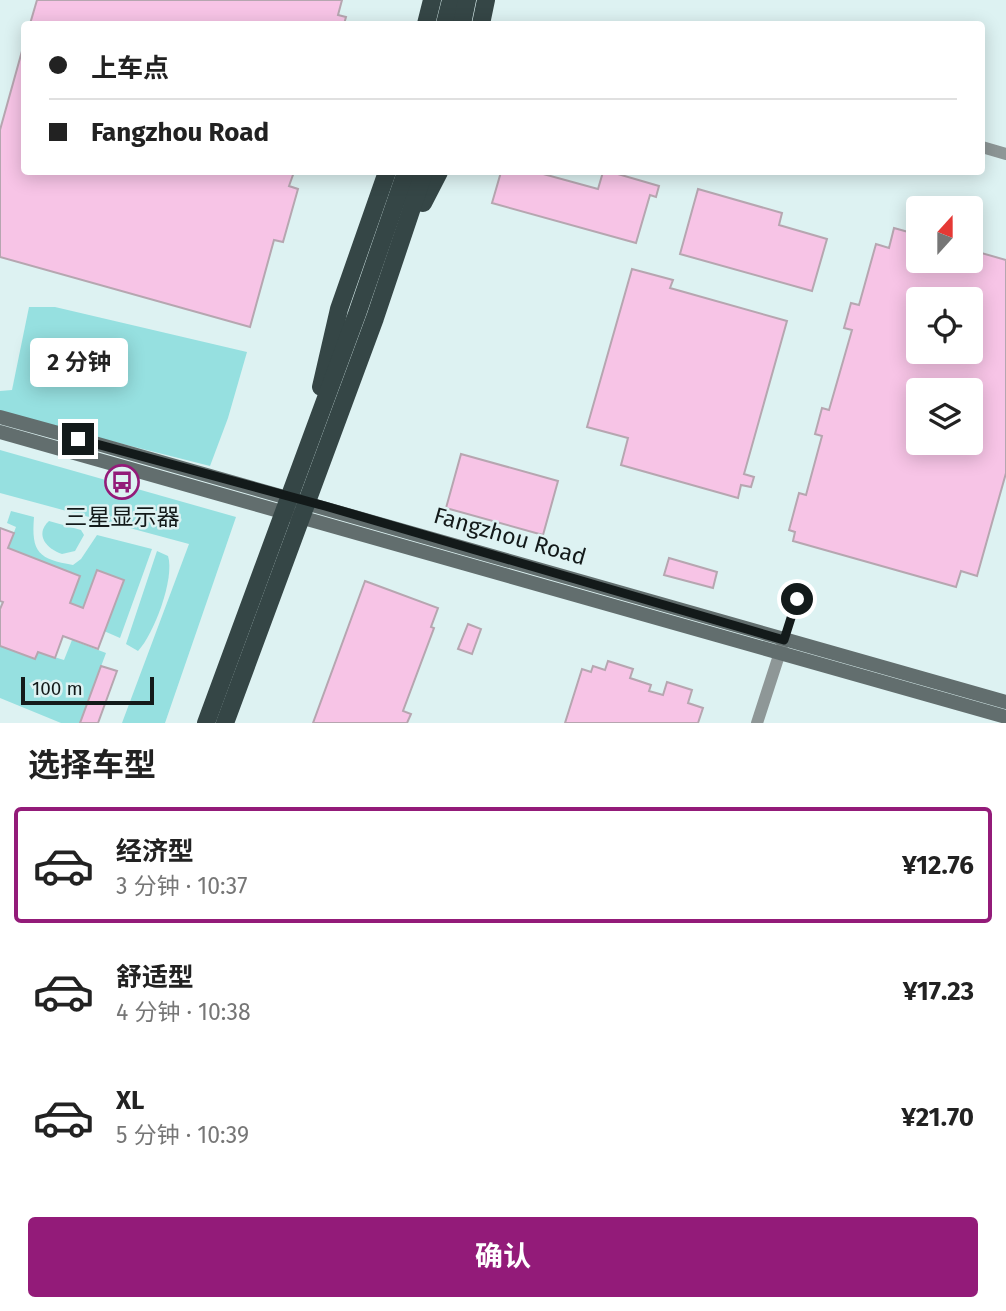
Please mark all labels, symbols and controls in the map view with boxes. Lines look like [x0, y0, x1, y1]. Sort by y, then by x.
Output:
text: 上车点 [91, 53, 169, 84]
text: Fangzhou Road [91, 117, 269, 148]
north arrow [906, 196, 984, 273]
map controls [906, 196, 983, 455]
button: locate [906, 287, 983, 364]
callout: 2 分钟 [29, 338, 127, 386]
text: 2 分钟 [47, 348, 111, 376]
button: layers [906, 378, 983, 455]
route end [62, 423, 94, 455]
bus stop icon: 三星显示器 [103, 463, 141, 501]
street label: Fangzhou Road [431, 501, 589, 571]
place label: 三星显示器 [65, 503, 180, 531]
route start [781, 583, 813, 615]
scale bar [21, 674, 154, 706]
text: 100 m [32, 677, 83, 700]
text: 选择车型 [28, 746, 156, 784]
icon: car [32, 834, 95, 897]
text: 经济型 [116, 836, 194, 867]
text: ¥12.76 [902, 850, 974, 881]
text: 3 分钟 · 10:37 [116, 872, 247, 900]
icon: car [32, 960, 95, 1023]
text: 舒适型 [116, 962, 194, 993]
text: ¥17.23 [903, 976, 974, 1007]
text: 4 分钟 · 10:38 [116, 998, 251, 1026]
text: XL [116, 1085, 144, 1116]
icon: car [32, 1086, 95, 1149]
text: ¥21.70 [901, 1102, 974, 1133]
text: 5 分钟 · 10:39 [116, 1121, 249, 1149]
button: 确认 [28, 1217, 978, 1297]

